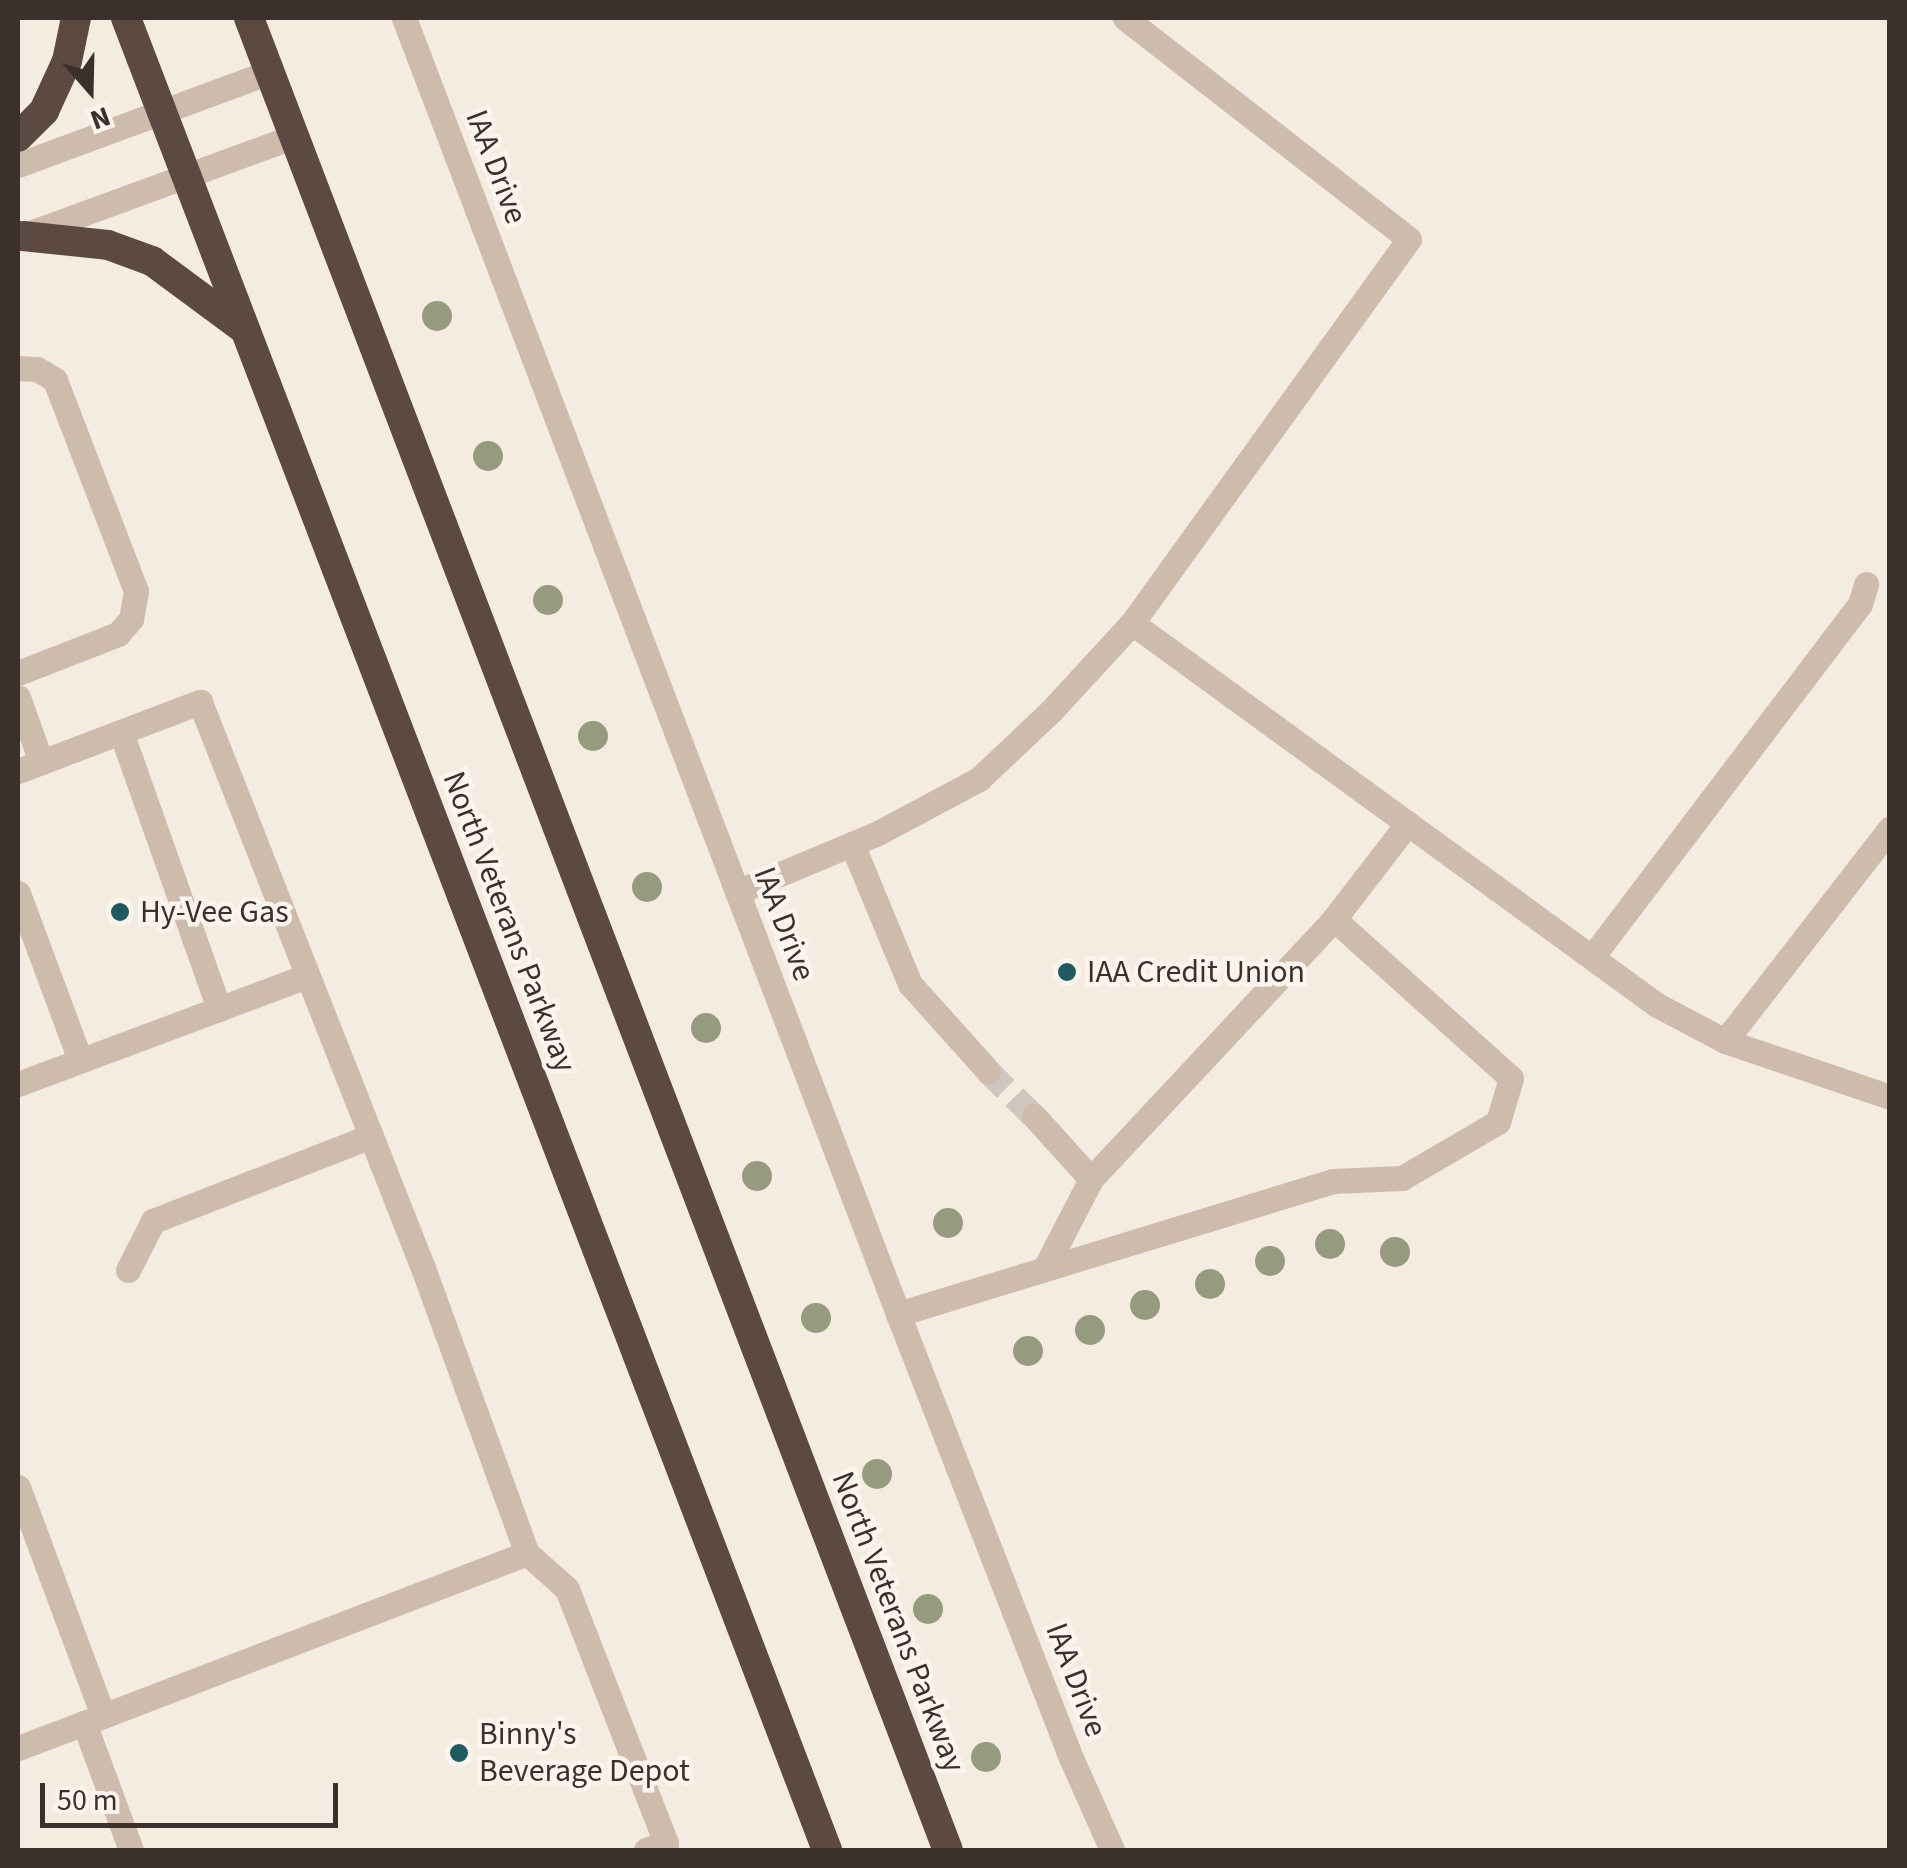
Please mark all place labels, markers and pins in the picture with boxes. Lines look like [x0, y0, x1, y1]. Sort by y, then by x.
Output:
place label: Hy-Vee Gas [140, 893, 289, 931]
marker: Hy-Vee Gas [109, 901, 131, 923]
place label: IAA Credit Union [1087, 953, 1305, 991]
marker: IAA Credit Union [1056, 961, 1078, 983]
place label: Binny's Beverage Depot [479, 1716, 690, 1791]
marker: Binny's Beverage Depot [448, 1742, 470, 1764]

